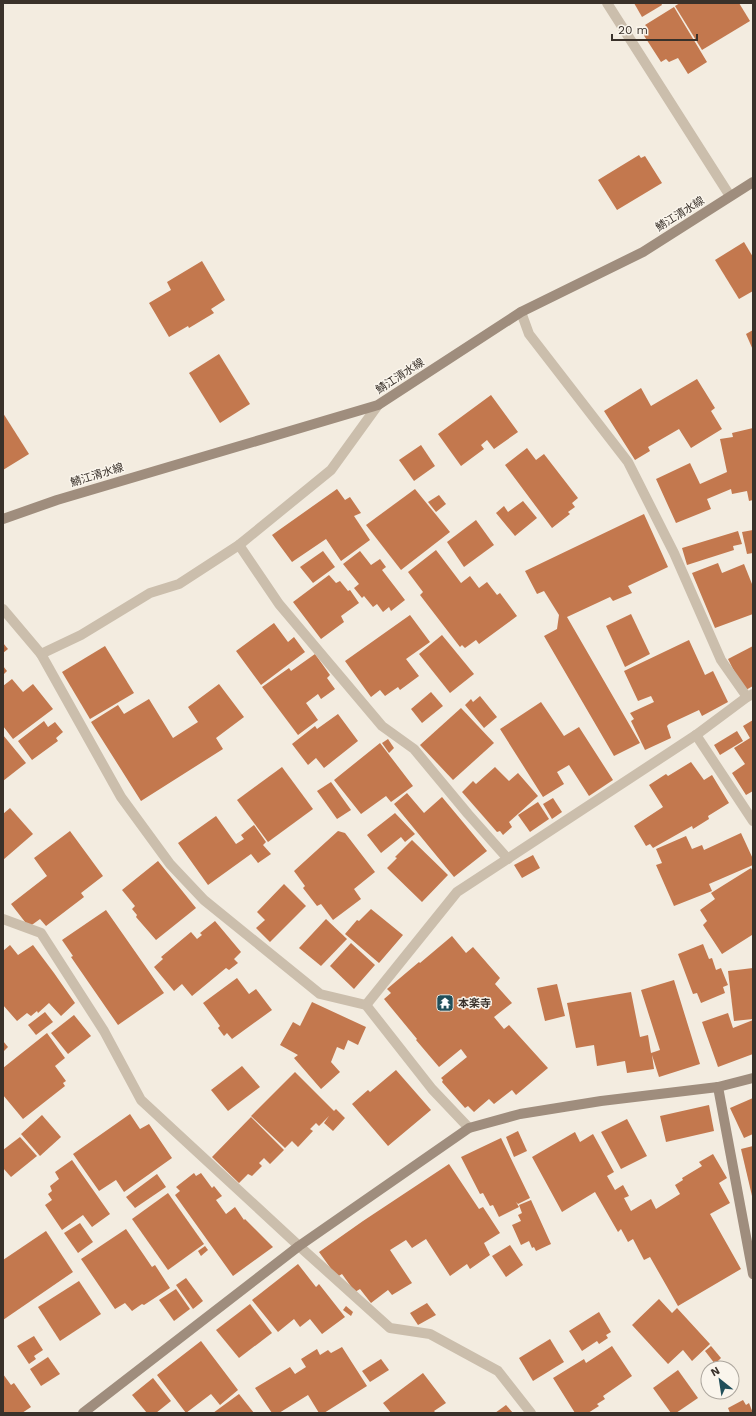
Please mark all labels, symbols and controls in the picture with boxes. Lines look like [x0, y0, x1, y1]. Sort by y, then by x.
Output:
scale bar [612, 16, 697, 42]
text: 20 m [618, 23, 648, 37]
street label: 鯖江清水線 [653, 194, 707, 234]
street label: 鯖江清水線 [373, 356, 427, 396]
street label: 鯖江清水線 [69, 461, 125, 489]
temple icon: 本楽寺 [435, 993, 455, 1013]
place label: 本楽寺 [458, 997, 491, 1010]
north arrow [700, 1360, 740, 1400]
text: N [708, 1364, 722, 1379]

